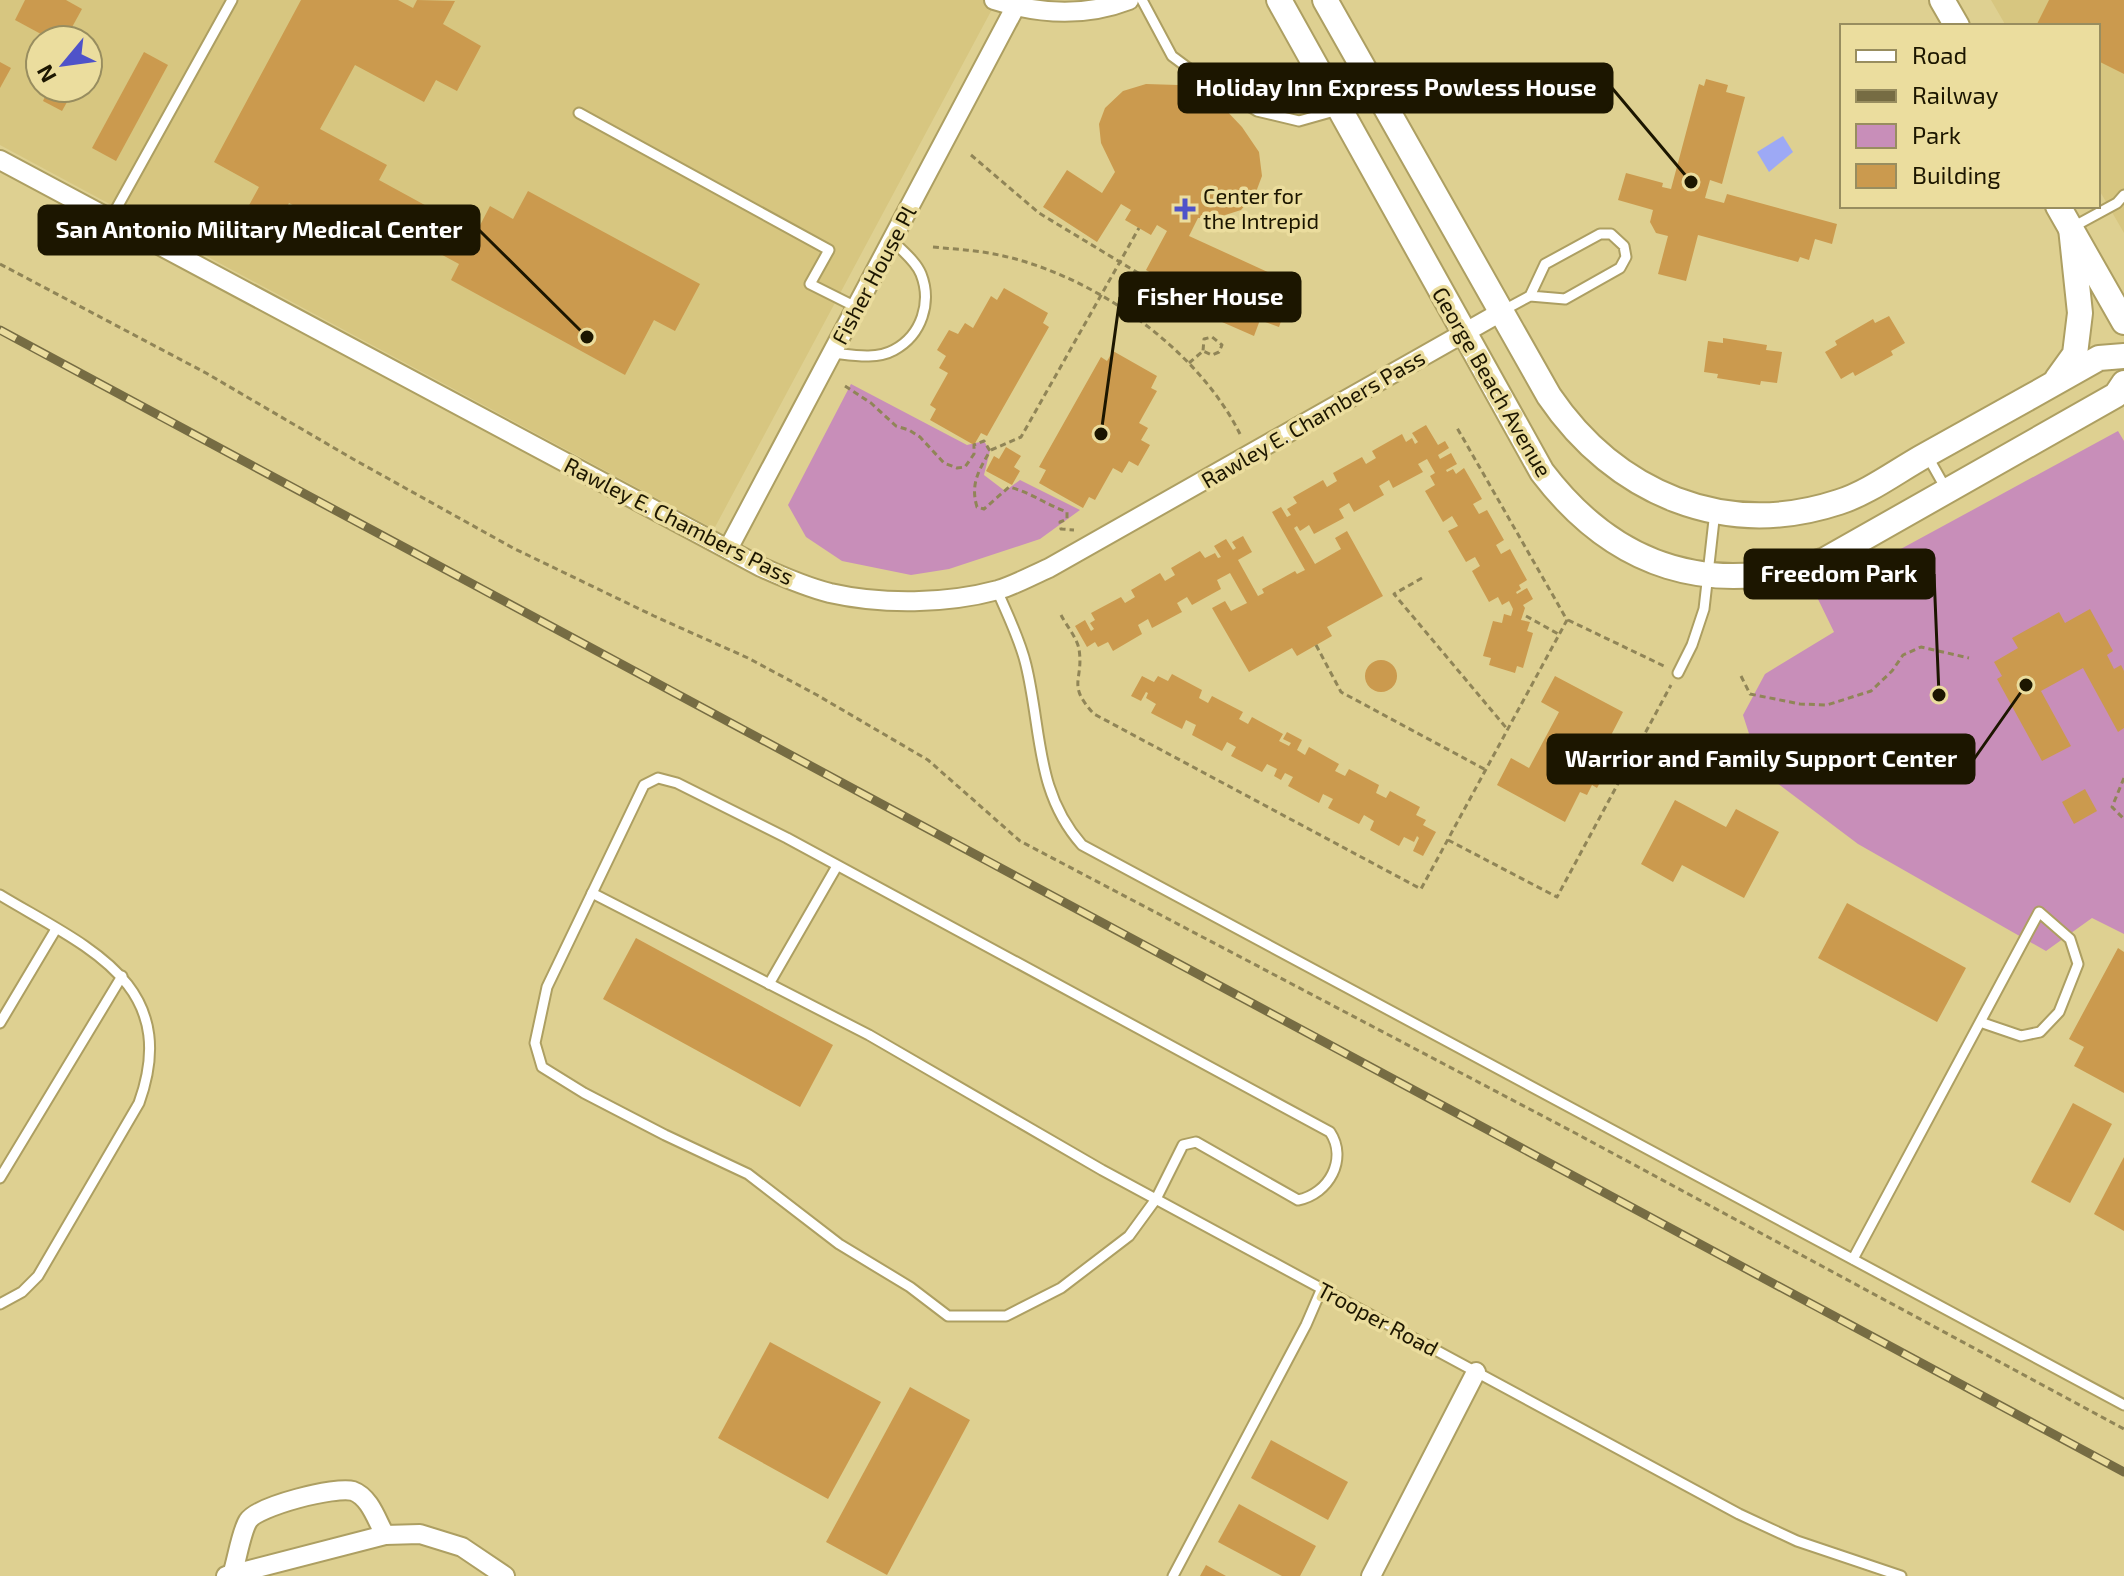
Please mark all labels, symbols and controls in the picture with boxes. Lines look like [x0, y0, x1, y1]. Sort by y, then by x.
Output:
north arrow [24, 24, 104, 104]
legend [1840, 24, 2100, 208]
text: Road [1912, 40, 1967, 69]
text: N [30, 61, 61, 87]
callout: Holiday Inn Express Powless House [1179, 64, 1612, 112]
text: Holiday Inn Express Powless House [1195, 72, 1597, 101]
text: Railway [1912, 80, 1999, 109]
text: Park [1912, 120, 1961, 149]
text: Building [1912, 160, 2001, 189]
place label: Center for the Intrepid [1203, 182, 1319, 233]
marker: Center for the Intrepid [1174, 198, 1196, 220]
street label: Fisher House Pl [826, 200, 921, 348]
callout: San Antonio Military Medical Center [39, 206, 479, 254]
text: San Antonio Military Medical Center [56, 214, 463, 243]
callout: Fisher House [1120, 273, 1300, 321]
text: Fisher House [1137, 281, 1283, 310]
street label: George Beach Avenue [1428, 282, 1558, 481]
street label: Rawley E. Chambers Pass [1196, 343, 1429, 493]
street label: Rawley E. Chambers Pass [561, 451, 798, 589]
callout: Freedom Park [1745, 550, 1934, 598]
text: Freedom Park [1760, 558, 1918, 587]
callout: Warrior and Family Support Center [1548, 735, 1974, 783]
text: Warrior and Family Support Center [1565, 743, 1958, 772]
street label: Trooper Road [1314, 1275, 1443, 1361]

